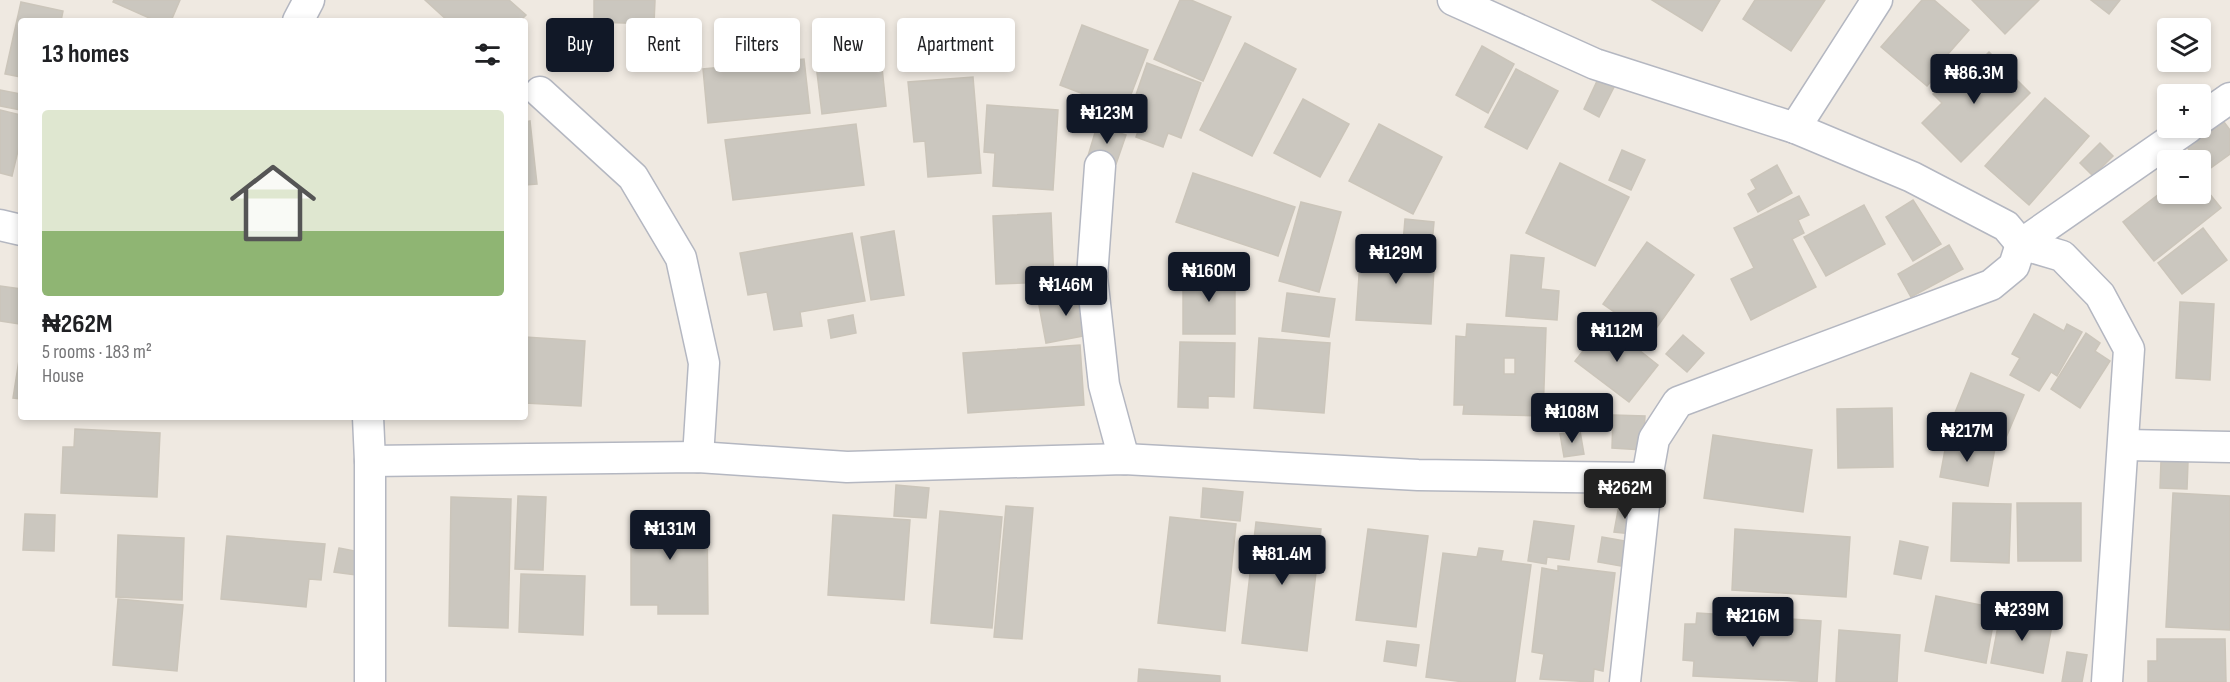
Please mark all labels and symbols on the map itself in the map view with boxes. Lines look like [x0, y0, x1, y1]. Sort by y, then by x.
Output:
pin: ₦86.3M [1925, 54, 2023, 105]
pin: ₦123M [1065, 94, 1149, 145]
pin: ₦129M [1354, 234, 1438, 285]
pin: ₦160M [1167, 252, 1251, 303]
pin: ₦146M [1024, 266, 1108, 317]
pin: ₦112M [1575, 312, 1659, 363]
pin: ₦108M [1530, 393, 1614, 444]
pin: ₦217M [1925, 412, 2009, 463]
pin: ₦262M [1583, 469, 1667, 520]
pin: ₦131M [628, 510, 712, 561]
pin: ₦81.4M [1233, 535, 1331, 586]
pin: ₦239M [1980, 591, 2064, 642]
pin: ₦216M [1711, 597, 1795, 648]

